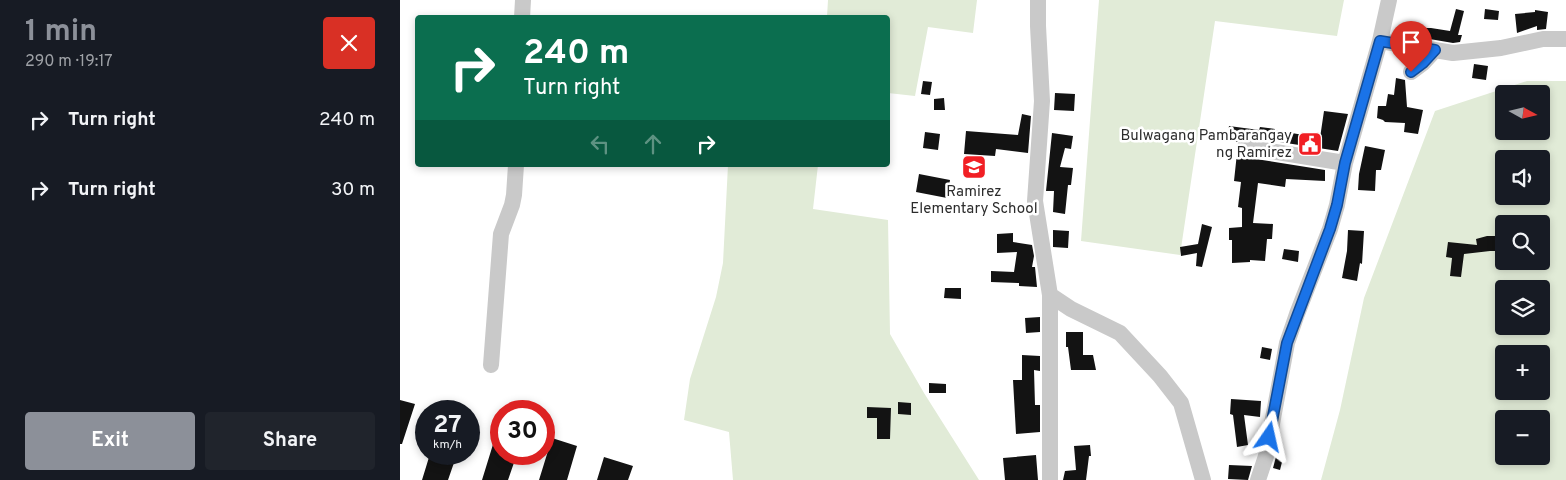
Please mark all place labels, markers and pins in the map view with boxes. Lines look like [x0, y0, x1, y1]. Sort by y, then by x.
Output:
pin [1390, 21, 1432, 72]
place label: Bulwagang Pambarangay ng Ramirez [1121, 127, 1292, 163]
public building icon: Bulwagang Pambarangay ng Ramirez [1297, 131, 1323, 157]
school or university icon: Ramirez Elementary School [961, 154, 987, 180]
place label: Ramirez Elementary School [910, 183, 1038, 219]

